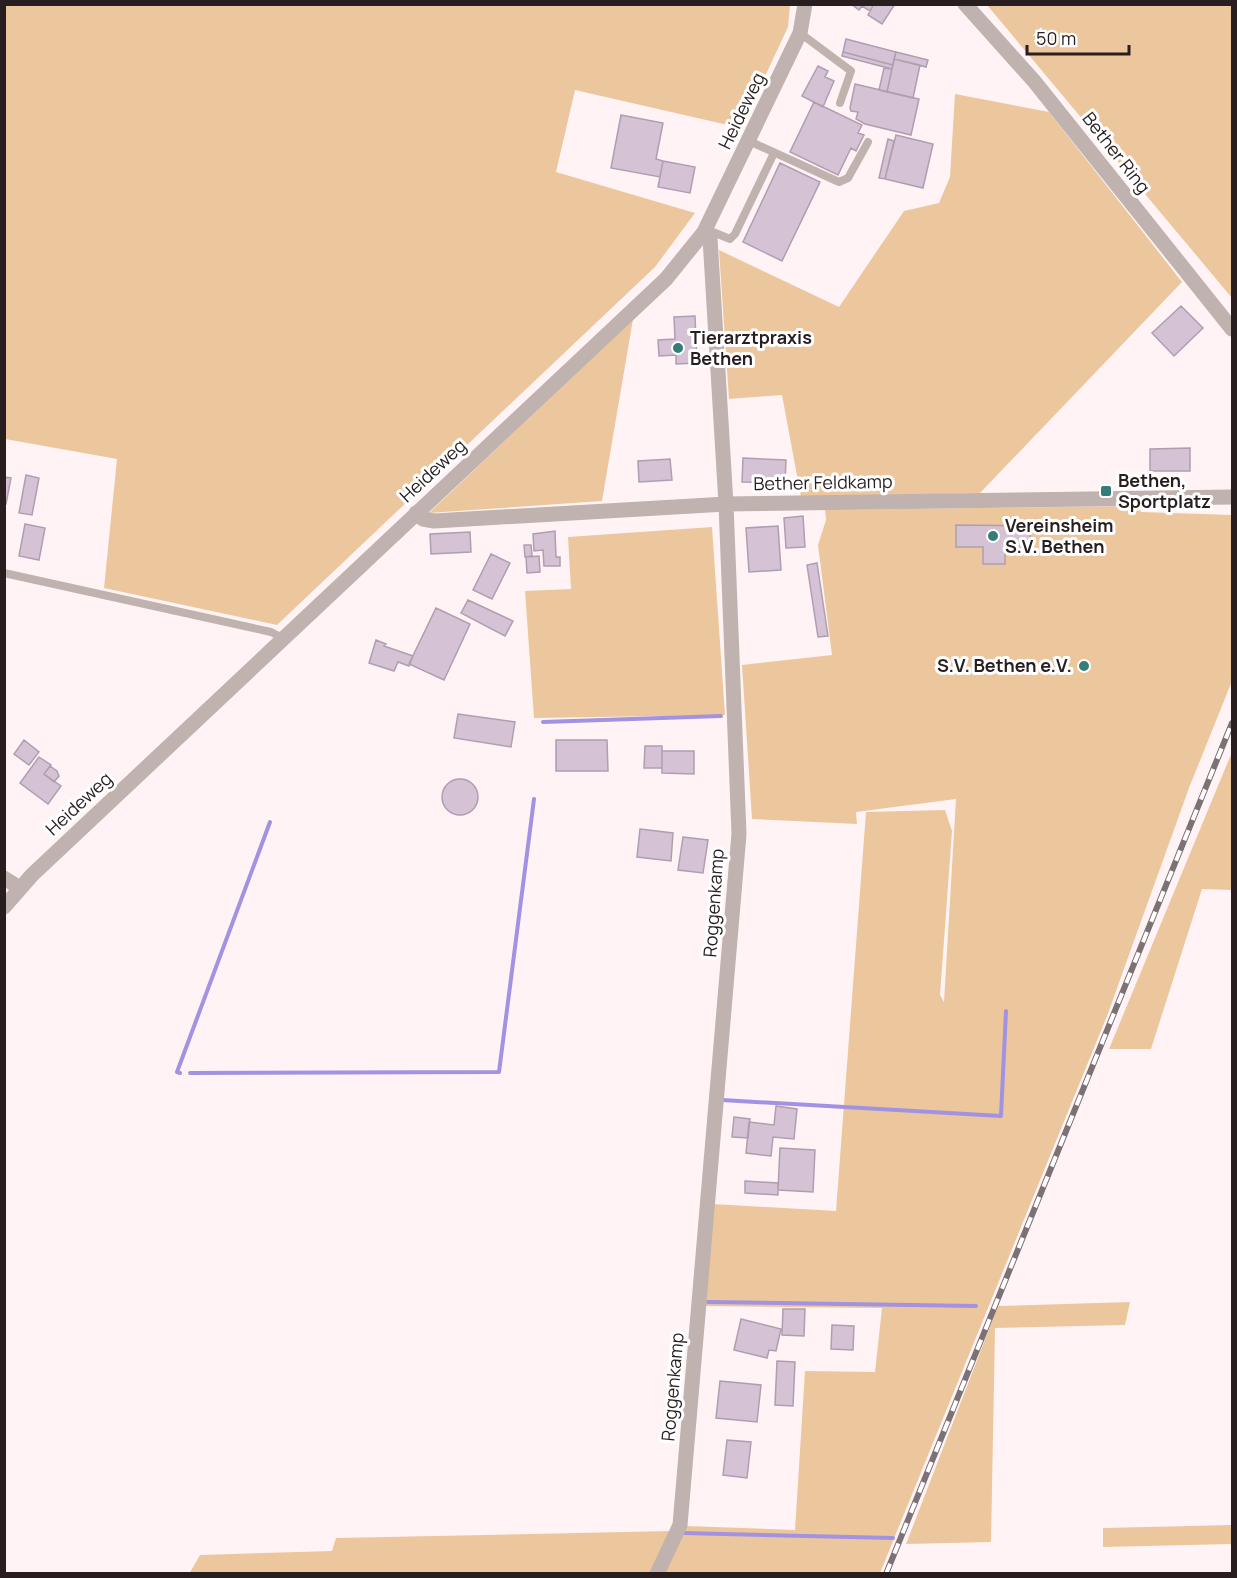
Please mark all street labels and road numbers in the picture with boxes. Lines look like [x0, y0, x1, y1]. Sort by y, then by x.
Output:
street label: Heideweg [712, 68, 770, 153]
street label: Bether Ring [1077, 107, 1156, 198]
street label: Heideweg [394, 433, 471, 507]
street label: Bether Feldkamp [753, 469, 893, 495]
street label: Heideweg [40, 766, 117, 840]
street label: Roggenkamp [697, 848, 729, 958]
street label: Roggenkamp [655, 1332, 689, 1442]

